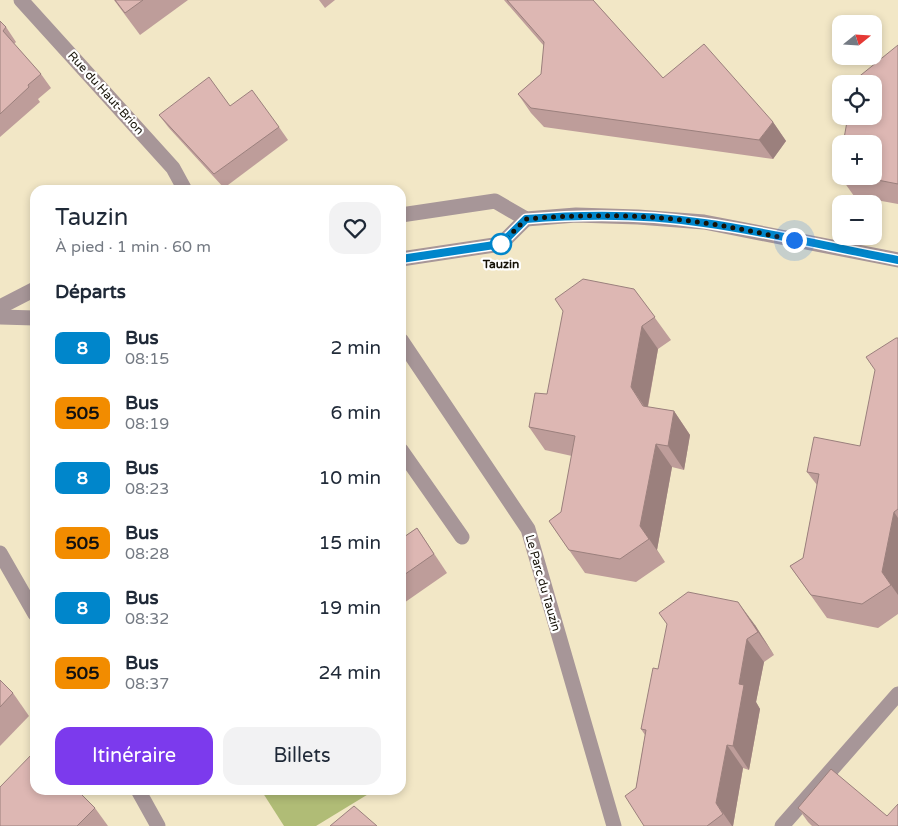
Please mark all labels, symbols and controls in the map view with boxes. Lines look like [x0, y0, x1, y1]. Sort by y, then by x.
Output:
north arrow [832, 15, 882, 65]
map controls [832, 15, 882, 245]
street label: Rue du Haut-Brion [65, 49, 147, 137]
button: locate [832, 75, 882, 125]
button: + [832, 135, 882, 185]
button: − [832, 195, 882, 245]
button: heart [329, 202, 381, 254]
text: Tauzin [55, 203, 128, 232]
your location [782, 228, 807, 253]
marker: Tauzin [490, 233, 512, 255]
text: À pied · 1 min · 60 m [55, 237, 211, 257]
place label: Tauzin [482, 257, 519, 271]
text: Départs [55, 281, 126, 303]
text: Bus [125, 327, 159, 349]
text: 8 [77, 337, 88, 359]
text: 2 min [330, 337, 381, 359]
text: 08:15 [125, 349, 169, 369]
text: Bus [125, 392, 159, 414]
text: 505 [66, 402, 99, 424]
text: 6 min [330, 402, 381, 424]
text: 08:19 [125, 414, 169, 434]
text: Bus [125, 457, 159, 479]
text: 8 [77, 467, 88, 489]
text: 10 min [318, 467, 381, 489]
text: 08:23 [125, 479, 169, 499]
text: Bus [125, 522, 159, 544]
text: 505 [66, 532, 99, 554]
text: 15 min [318, 532, 381, 554]
street label: Le Parc du Tauzin [523, 533, 563, 633]
text: 08:28 [125, 544, 169, 564]
text: Bus [125, 587, 159, 609]
text: 8 [77, 597, 88, 619]
text: 19 min [318, 597, 381, 619]
text: 08:32 [125, 609, 169, 629]
text: Bus [125, 652, 159, 674]
text: 505 [66, 662, 99, 684]
text: 24 min [318, 662, 381, 684]
text: 08:37 [125, 674, 169, 694]
button: Itinéraire [55, 727, 213, 785]
button: Billets [223, 727, 381, 785]

